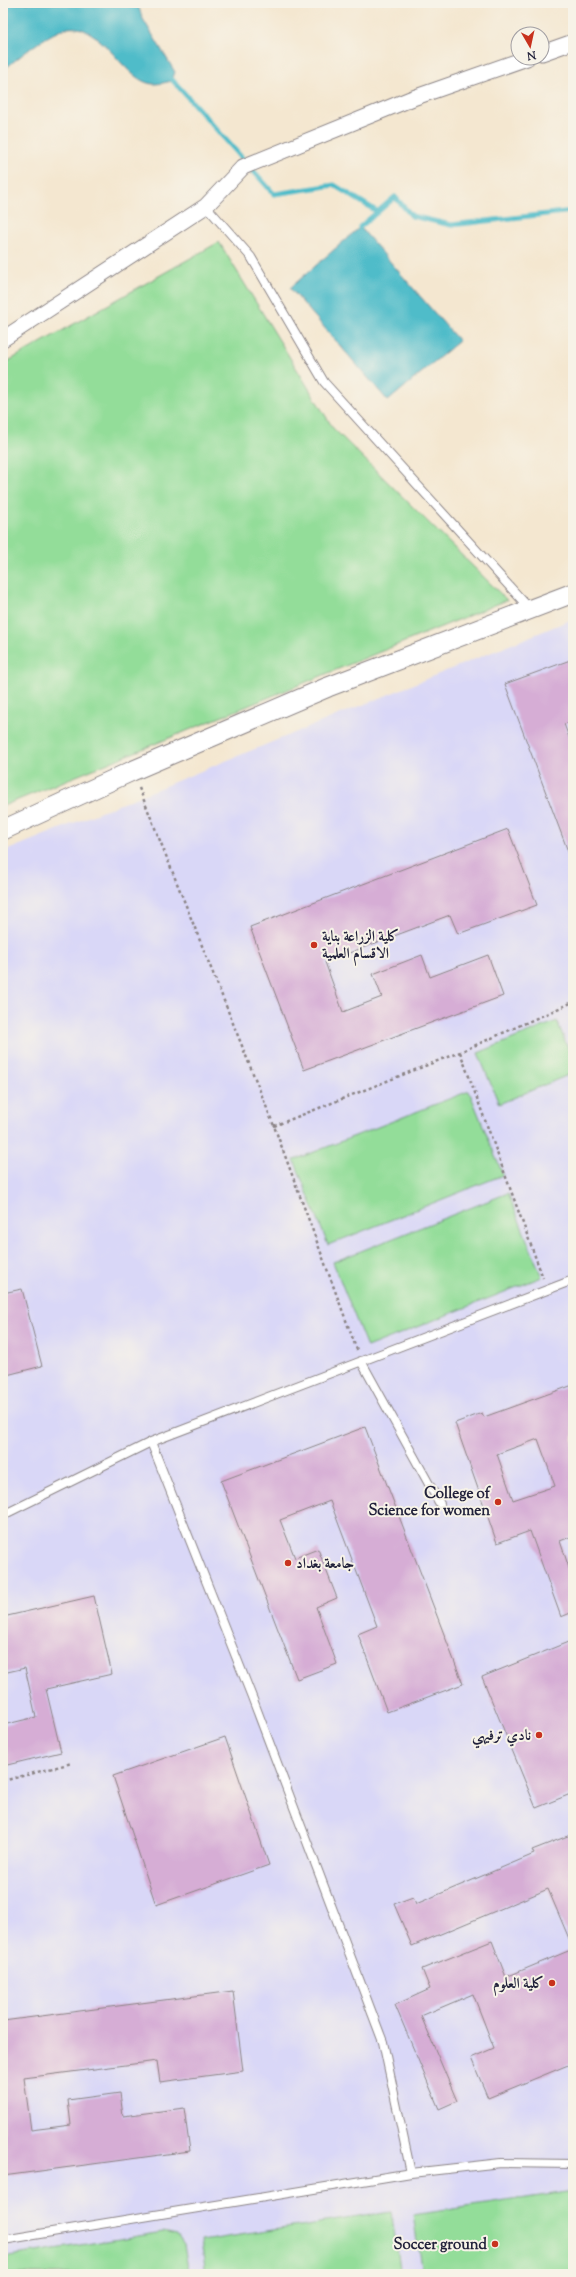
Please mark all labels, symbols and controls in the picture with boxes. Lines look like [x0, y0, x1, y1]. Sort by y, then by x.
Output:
north arrow [510, 26, 550, 66]
text: N [526, 46, 538, 64]
place label: كلية الزراعة بناية الاقسام العلمية [322, 927, 399, 966]
marker: كلية الزراعة بناية الاقسام العلمية [309, 940, 319, 950]
place label: College of Science for women [368, 1484, 492, 1522]
marker: College of Science for women [493, 1497, 503, 1507]
place label: جامعة بغداد [296, 1554, 354, 1575]
marker: جامعة بغداد [283, 1558, 293, 1568]
place label: نادي ترفيهي [472, 1726, 531, 1749]
marker: نادي ترفيهي [534, 1730, 544, 1740]
place label: كلية العلوم [493, 1974, 544, 1996]
marker: كلية العلوم [547, 1978, 557, 1988]
place label: Soccer ground [394, 2235, 488, 2256]
marker: Soccer ground [490, 2239, 500, 2249]

